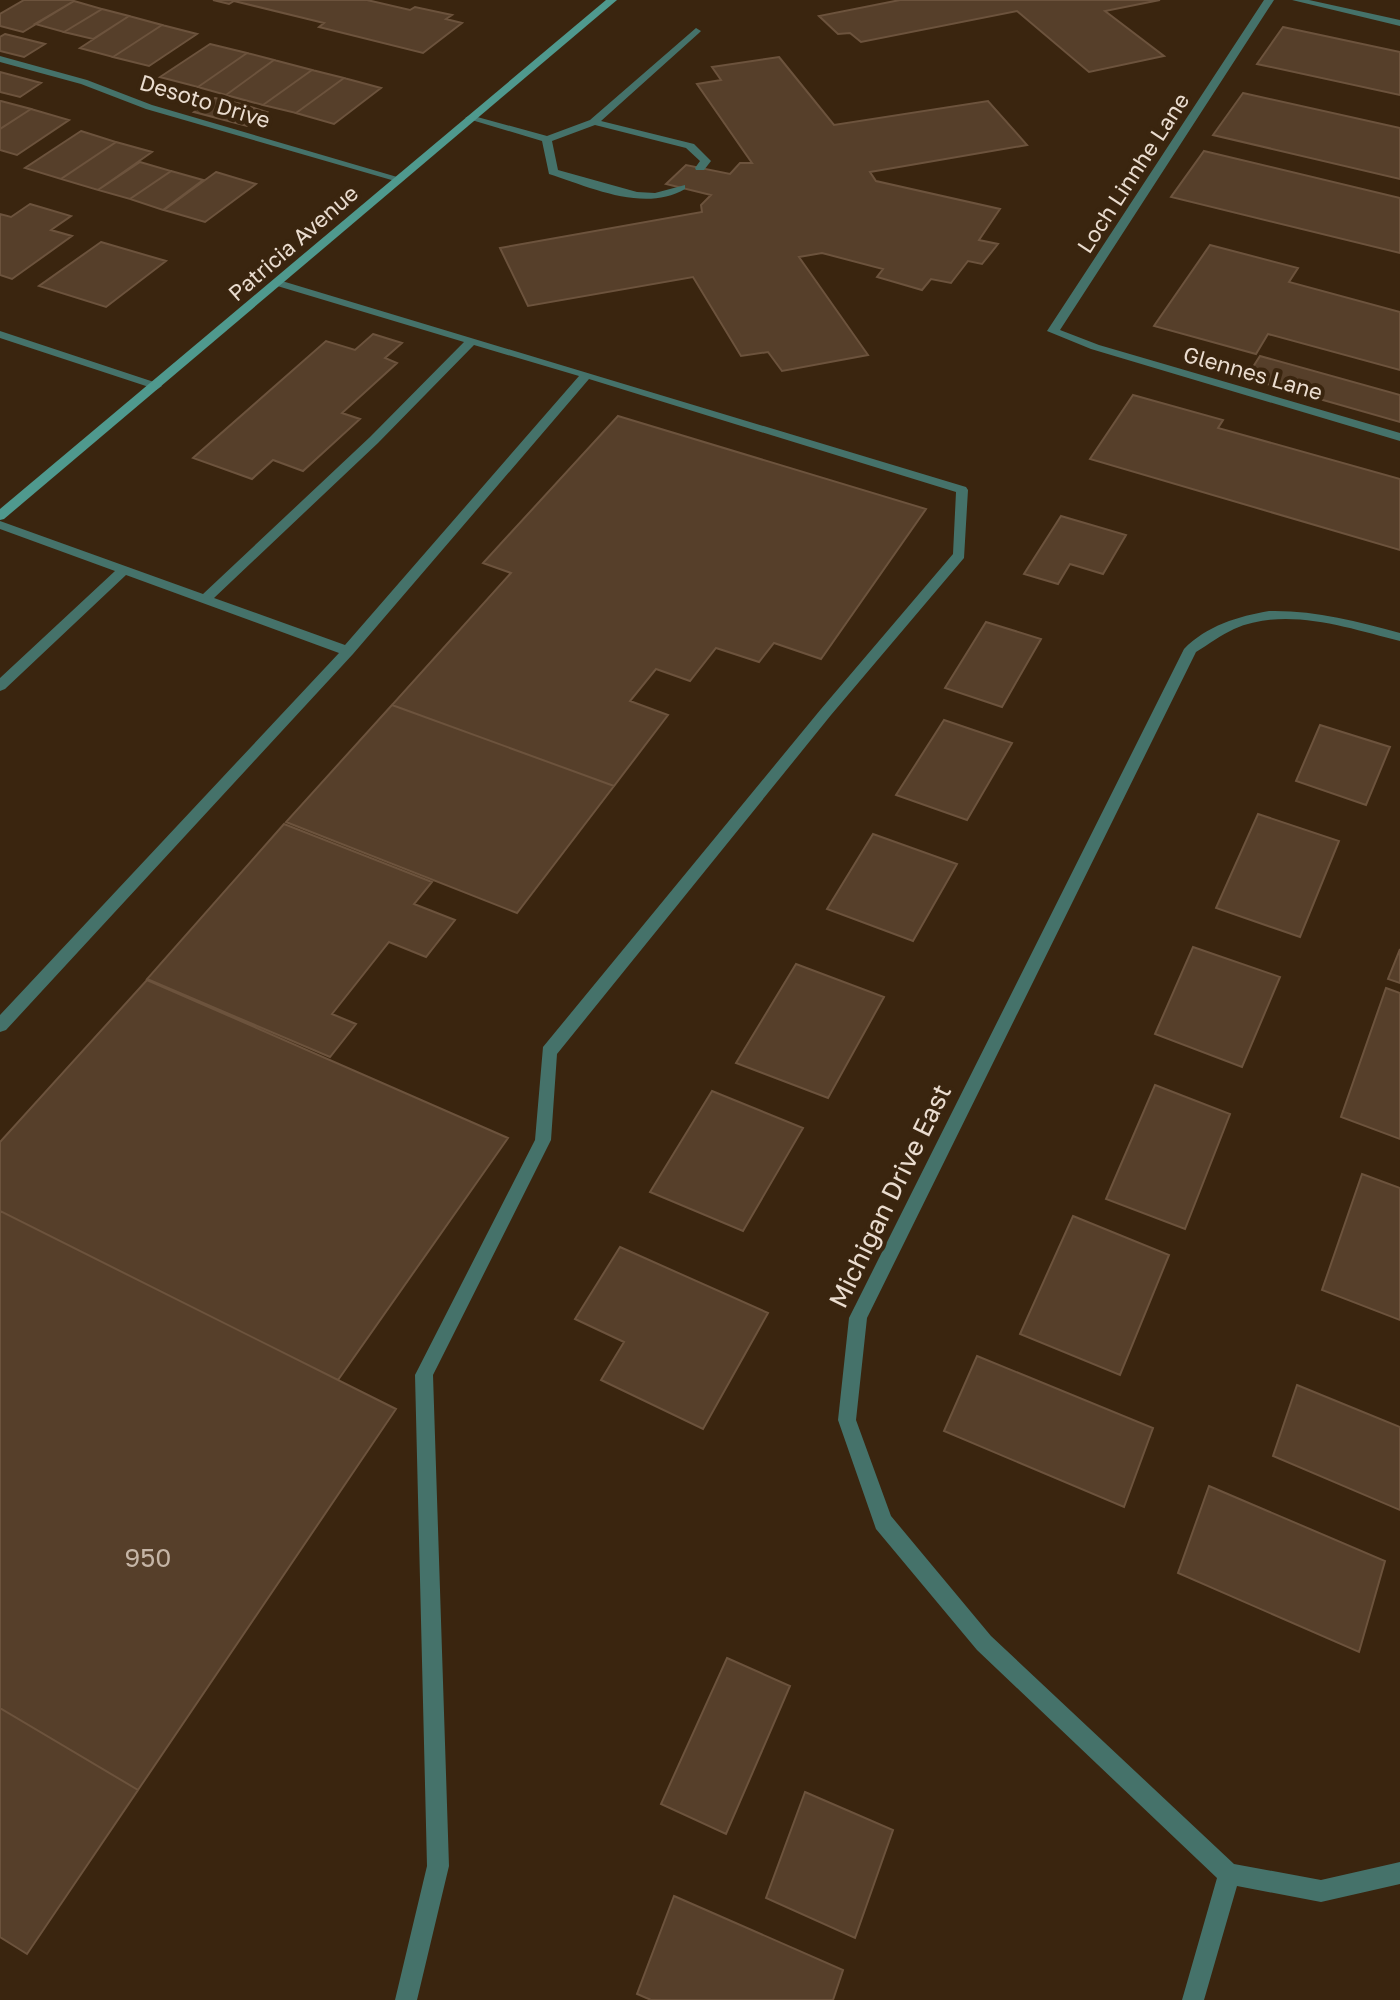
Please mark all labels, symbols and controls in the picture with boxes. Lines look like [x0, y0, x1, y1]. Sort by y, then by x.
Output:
street label: Desoto Drive [137, 68, 274, 133]
street label: Loch Linnhe Lane [1071, 88, 1194, 258]
street label: Patricia Avenue [222, 179, 363, 306]
street label: Glennes Lane [1180, 340, 1326, 405]
street label: Michigan Drive East [822, 1079, 957, 1313]
house number: 950 [125, 1542, 171, 1573]

